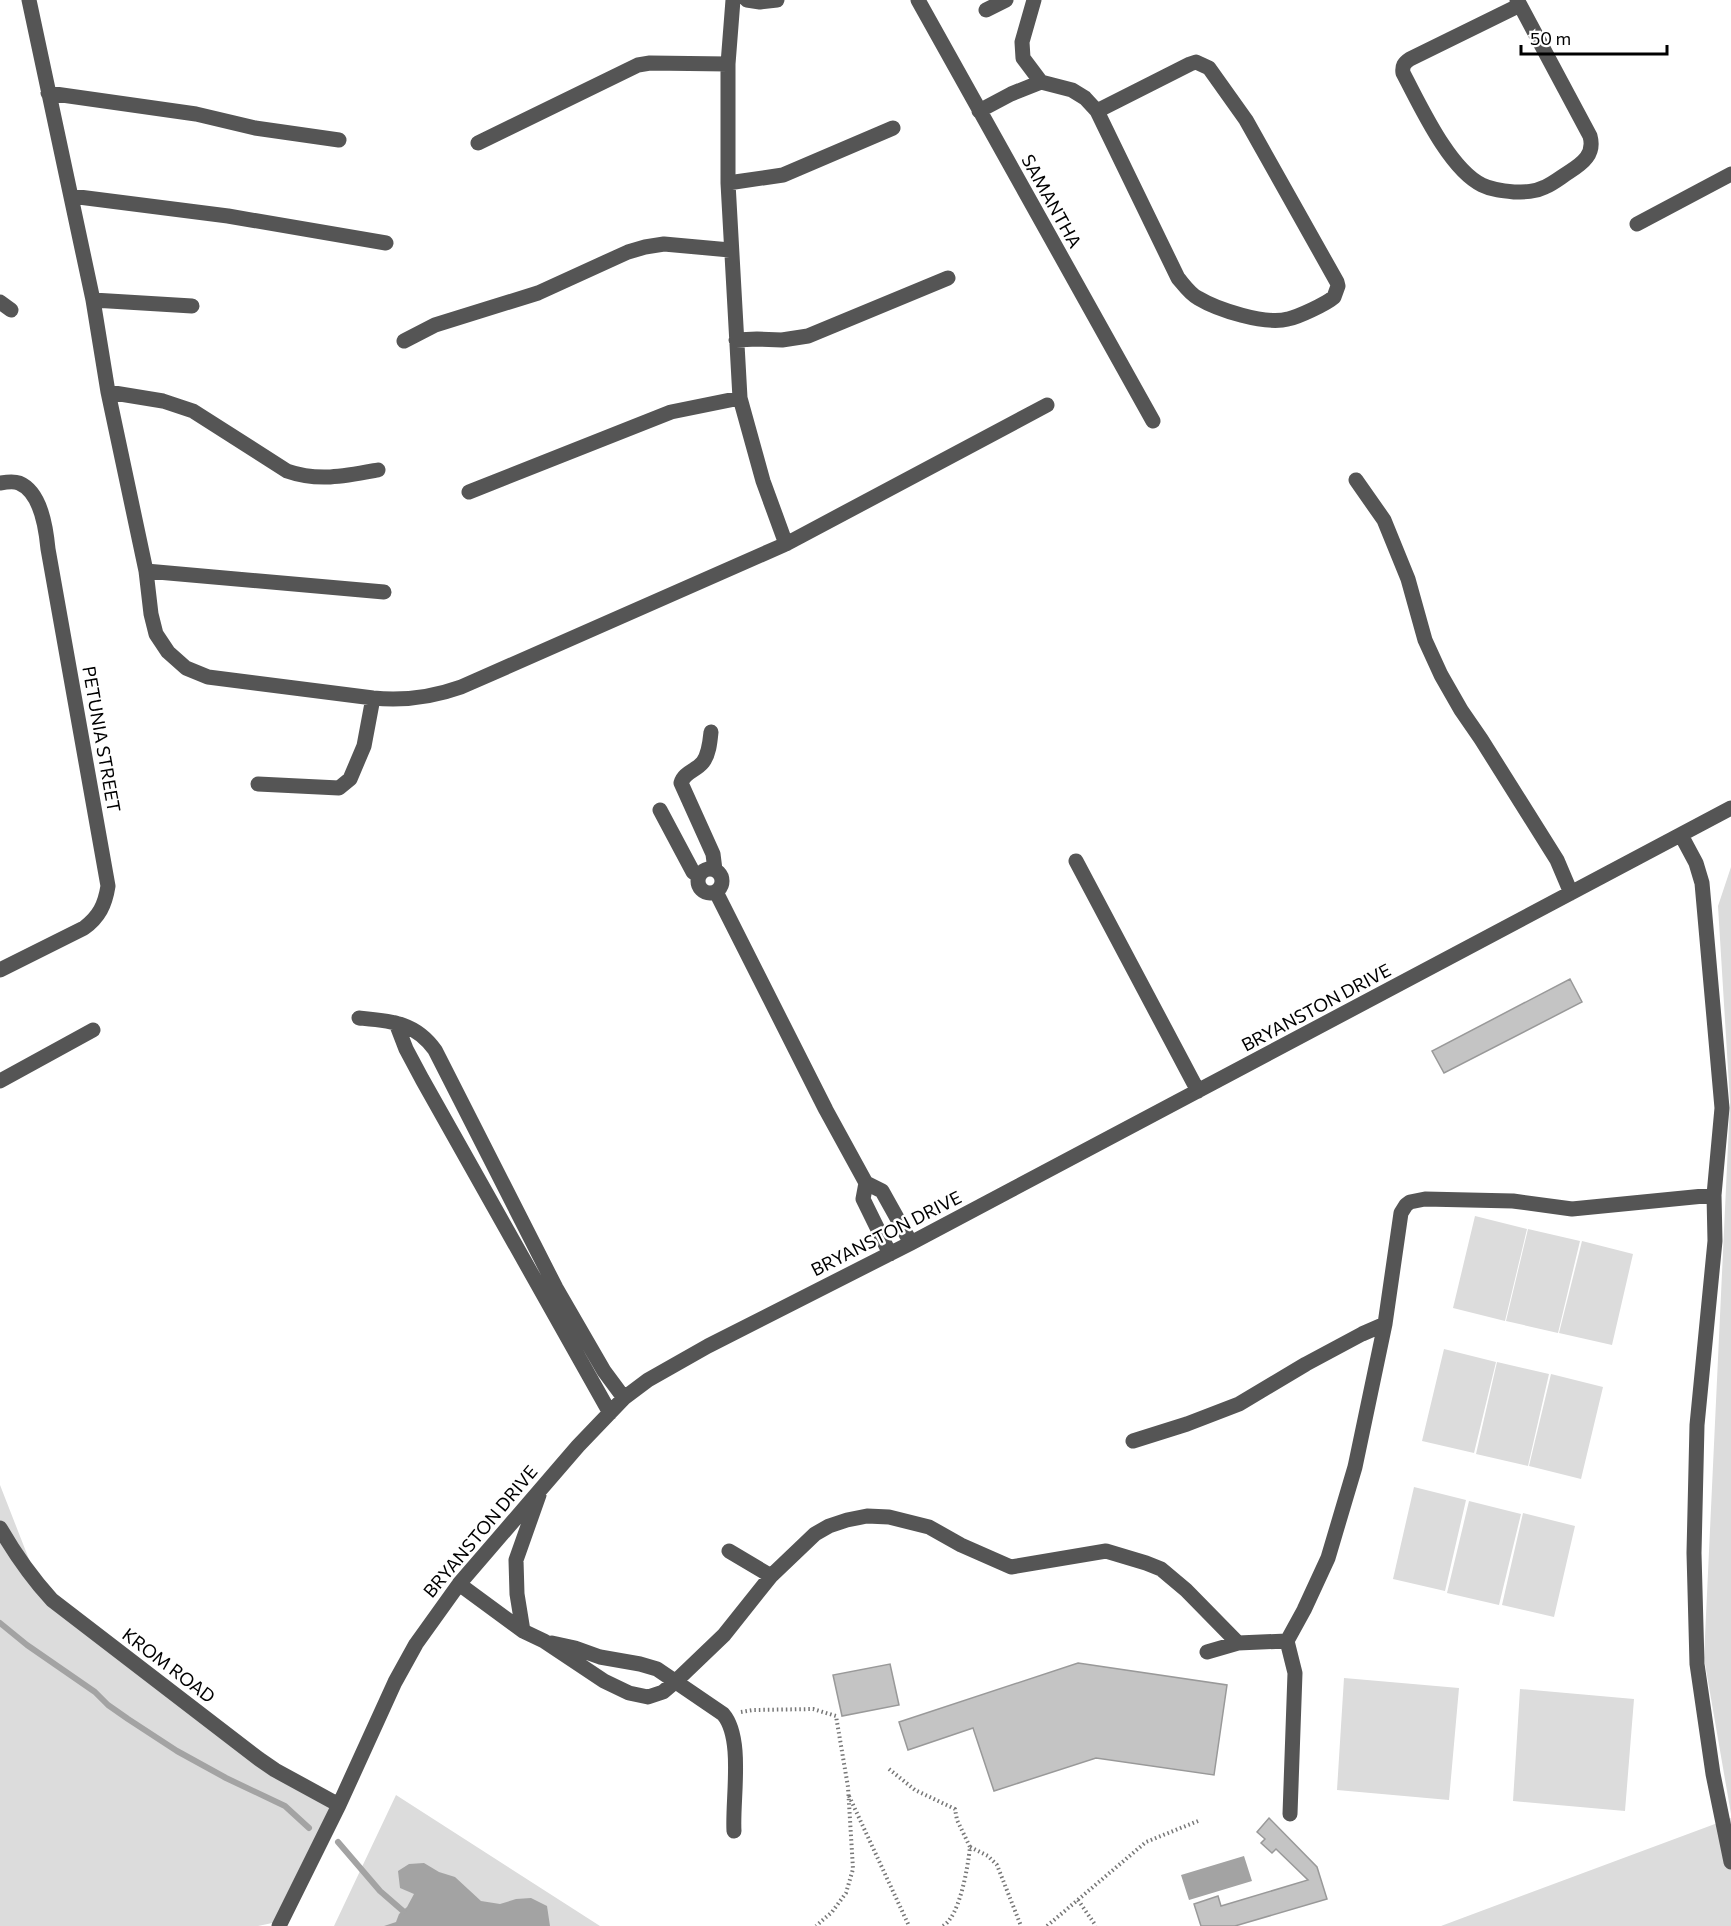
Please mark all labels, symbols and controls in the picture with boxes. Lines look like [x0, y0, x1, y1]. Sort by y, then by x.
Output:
scale bar [1521, 18, 1666, 56]
text: 50 m [1530, 27, 1571, 49]
street label: SAMANTHA [1017, 150, 1087, 252]
street label: PETUNIA STREET [78, 664, 126, 814]
street label: BRYANSTON DRIVE [1238, 958, 1394, 1056]
street label: BRYANSTON DRIVE [807, 1186, 965, 1280]
street label: BRYANSTON DRIVE [418, 1460, 542, 1602]
street label: KROM ROAD [118, 1623, 220, 1707]

